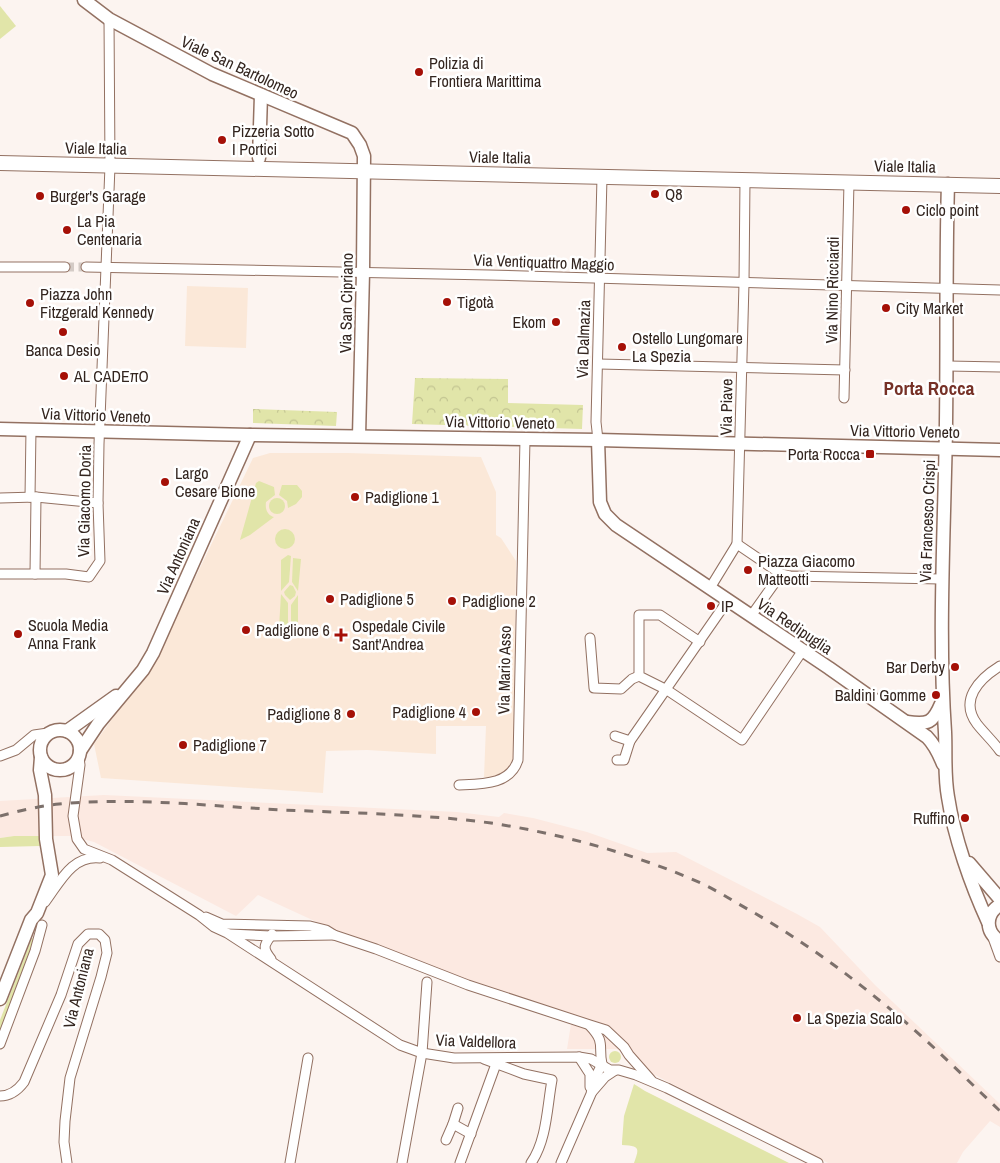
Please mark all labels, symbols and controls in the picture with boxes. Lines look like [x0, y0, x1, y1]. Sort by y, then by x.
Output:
street label: Viale San Bartolomeo [178, 30, 302, 104]
place label: Polizia di Frontiera Marittima [429, 52, 542, 92]
marker: Polizia di Frontiera Marittima [413, 66, 425, 78]
place label: Pizzeria Sotto I Portici [232, 120, 314, 160]
marker: Pizzeria Sotto I Portici [216, 134, 228, 146]
street label: Viale Italia [65, 136, 128, 160]
street label: Viale Italia [469, 145, 532, 169]
street label: Viale Italia [874, 154, 937, 178]
place label: Q8 [665, 183, 683, 205]
place label: Burger's Garage [50, 185, 146, 207]
marker: Q8 [649, 188, 661, 200]
marker: Burger's Garage [34, 190, 46, 202]
place label: Ciclo point [916, 199, 979, 221]
marker: Ciclo point [900, 204, 912, 216]
place label: La Pia Centenaria [77, 210, 143, 250]
marker: La Pia Centenaria [61, 224, 73, 236]
street label: Via Nino Ricciardi [820, 236, 844, 344]
street label: Via Ventiquattro Maggio [473, 249, 615, 275]
street label: Via San Cipriano [334, 253, 358, 353]
place label: Piazza John Fitzgerald Kennedy [40, 283, 154, 323]
place label: Tigotà [457, 291, 495, 313]
marker: Tigotà [441, 296, 453, 308]
marker: Piazza John Fitzgerald Kennedy [24, 297, 36, 309]
place label: City Market [896, 297, 963, 319]
street label: Via Dalmazia [571, 299, 595, 379]
marker: City Market [880, 302, 892, 314]
place label: Ekom [512, 311, 546, 333]
marker: Ekom [550, 316, 562, 328]
marker: Banca Desio [57, 326, 69, 338]
place label: Ostello Lungomare La Spezia [632, 327, 743, 367]
place label: Banca Desio [25, 339, 101, 361]
marker: Ostello Lungomare La Spezia [616, 341, 628, 353]
place label: AL CADEπO [73, 365, 149, 387]
marker: AL CADEπO [58, 370, 70, 382]
district label: Porta Rocca [884, 375, 975, 401]
street label: Via Piave [715, 378, 737, 436]
street label: Via Vittorio Veneto [41, 402, 151, 428]
street label: Via Vittorio Veneto [445, 410, 555, 434]
street label: Via Vittorio Veneto [850, 419, 960, 443]
place label: Porta Rocca [788, 443, 861, 465]
street label: Via Giacomo Doria [72, 444, 96, 557]
marker: Porta Rocca [864, 448, 876, 460]
street label: Via Francesco Crispi [914, 459, 940, 583]
place label: Largo Cesare Bione [175, 462, 255, 502]
marker: Largo Cesare Bione [159, 476, 171, 488]
place label: Padiglione 1 [365, 486, 439, 508]
marker: Padiglione 1 [349, 491, 361, 503]
street label: Via Antoniana [151, 513, 205, 598]
place label: Piazza Giacomo Matteotti [758, 550, 855, 590]
marker: Piazza Giacomo Matteotti [742, 564, 754, 576]
place label: Padiglione 5 [340, 588, 414, 610]
place label: Padiglione 2 [462, 590, 536, 612]
marker: Padiglione 5 [324, 593, 336, 605]
street label: Via Redipuglia [753, 593, 838, 660]
marker: Padiglione 2 [446, 595, 458, 607]
place label: IP [721, 595, 734, 617]
marker: IP [705, 600, 717, 612]
place label: Scuola Media Anna Frank [27, 614, 109, 654]
place label: Ospedale Civile Sant'Andrea [352, 615, 445, 655]
place label: Padiglione 6 [256, 619, 330, 641]
marker: Padiglione 6 [240, 624, 252, 636]
street label: Via Mario Asso [492, 625, 516, 715]
marker: Scuola Media Anna Frank [12, 628, 24, 640]
marker: Ospedale Civile Sant'Andrea [334, 628, 348, 642]
place label: Bar Derby [886, 656, 945, 678]
marker: Bar Derby [949, 661, 961, 673]
place label: Baldini Gomme [835, 684, 926, 706]
marker: Baldini Gomme [930, 689, 942, 701]
place label: Padiglione 4 [392, 701, 466, 723]
place label: Padiglione 8 [267, 703, 341, 725]
marker: Padiglione 4 [470, 706, 482, 718]
marker: Padiglione 8 [345, 708, 357, 720]
place label: Padiglione 7 [193, 734, 267, 756]
marker: Padiglione 7 [177, 739, 189, 751]
place label: Ruffino [913, 807, 955, 829]
marker: Ruffino [959, 812, 971, 824]
street label: Via Antoniana [57, 945, 99, 1031]
place label: La Spezia Scalo [807, 1007, 903, 1029]
marker: La Spezia Scalo [791, 1012, 803, 1024]
street label: Via Valdellora [435, 1029, 517, 1053]

